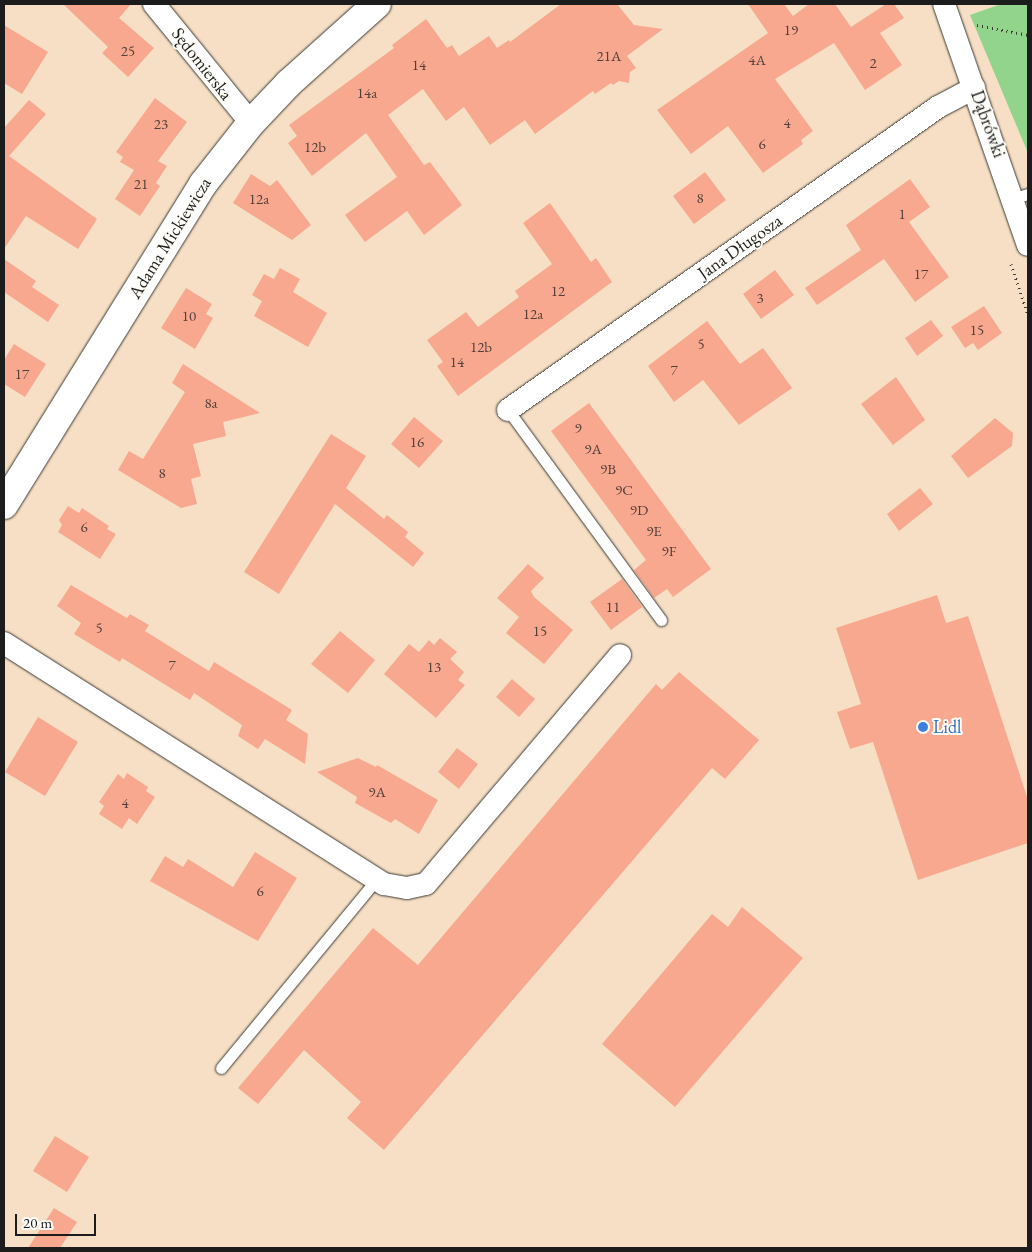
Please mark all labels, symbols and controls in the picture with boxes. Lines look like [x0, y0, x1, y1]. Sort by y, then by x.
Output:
house number: 19 [784, 21, 798, 39]
street label: Sędomierska [167, 23, 237, 105]
house number: 25 [121, 42, 135, 60]
house number: 21A [597, 47, 621, 65]
house number: 4A [748, 51, 766, 69]
house number: 2 [869, 54, 877, 72]
house number: 14 [412, 56, 426, 74]
house number: 14a [357, 84, 377, 102]
street label: Dąbrówki [966, 87, 1010, 161]
house number: 4 [783, 114, 791, 132]
house number: 23 [154, 115, 168, 133]
house number: 6 [758, 135, 766, 153]
house number: 12b [304, 138, 326, 156]
street label: Adama Mickiewicza [124, 173, 216, 303]
house number: 21 [134, 175, 148, 193]
house number: 8 [696, 189, 704, 207]
house number: 12a [249, 190, 269, 208]
house number: 1 [898, 205, 906, 223]
street label: Jana Długosza [694, 210, 786, 284]
house number: 17 [914, 265, 928, 283]
house number: 12 [551, 282, 565, 300]
house number: 3 [756, 289, 764, 307]
house number: 12a [523, 305, 543, 323]
house number: 10 [182, 307, 196, 325]
house number: 15 [970, 321, 984, 339]
house number: 5 [697, 335, 705, 353]
house number: 12b [470, 338, 492, 356]
house number: 14 [450, 353, 464, 371]
house number: 7 [670, 361, 678, 379]
house number: 17 [15, 365, 29, 383]
house number: 8a [204, 394, 218, 412]
house number: 9 [574, 419, 582, 437]
house number: 16 [410, 433, 424, 451]
house number: 9A [584, 440, 602, 458]
house number: 9B [600, 460, 616, 478]
house number: 8 [158, 464, 166, 482]
house number: 9C [615, 481, 633, 499]
house number: 9D [630, 501, 648, 519]
house number: 6 [80, 518, 88, 536]
house number: 9E [646, 522, 662, 540]
house number: 9F [662, 542, 676, 560]
house number: 11 [606, 598, 620, 616]
house number: 5 [95, 619, 103, 637]
house number: 15 [533, 622, 547, 640]
house number: 7 [168, 656, 176, 674]
house number: 13 [427, 658, 441, 676]
place label: Lidl [933, 716, 961, 738]
marker: Lidl [917, 721, 929, 733]
house number: 9A [368, 783, 386, 801]
house number: 4 [121, 794, 129, 812]
house number: 6 [256, 882, 264, 900]
scale bar [18, 1204, 99, 1236]
text: 20 m [23, 1213, 52, 1232]

